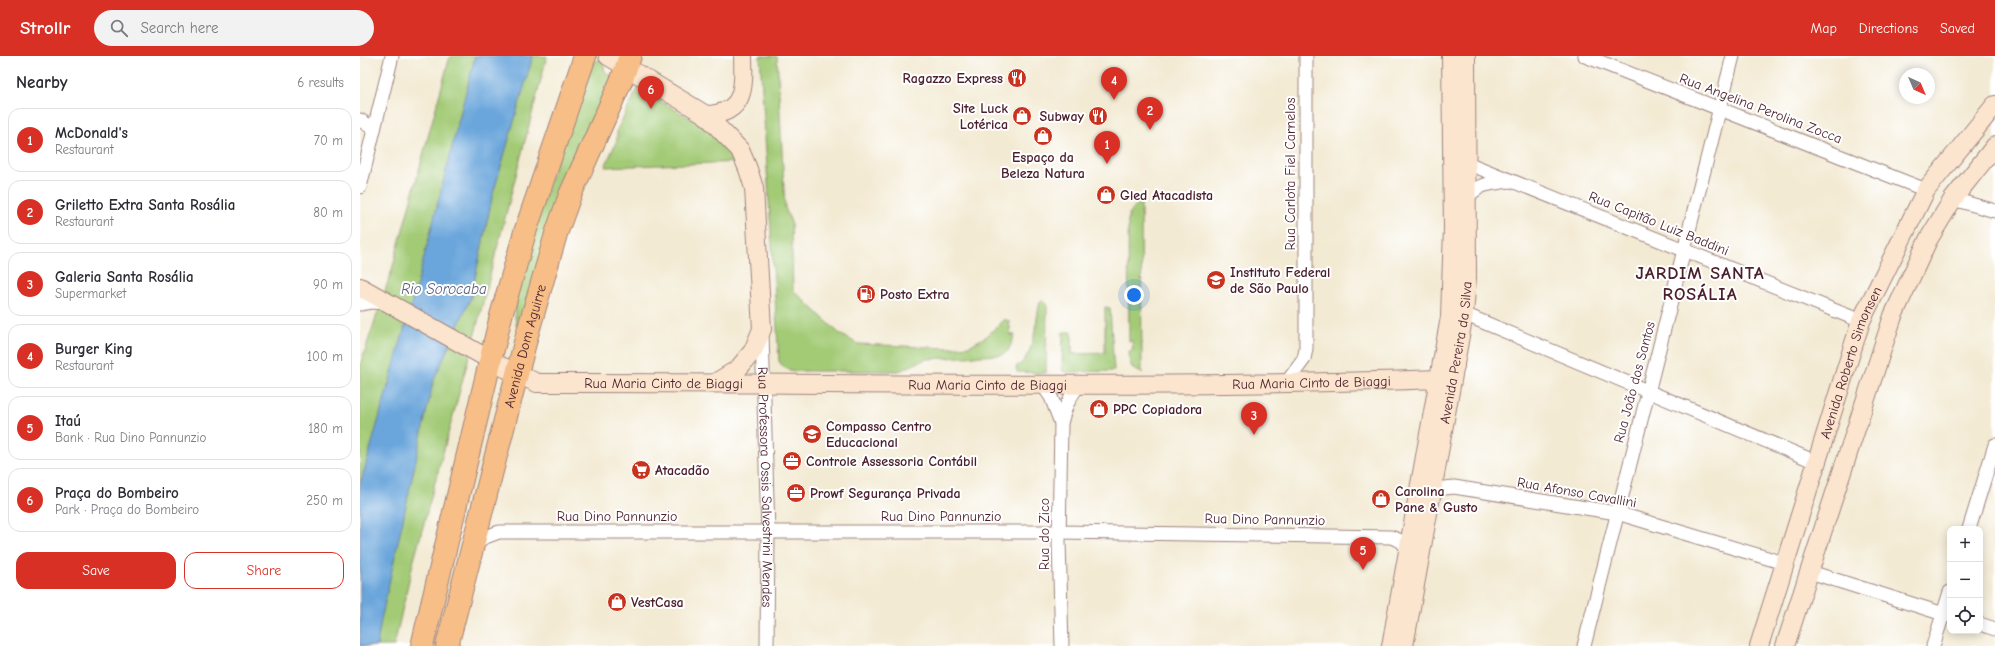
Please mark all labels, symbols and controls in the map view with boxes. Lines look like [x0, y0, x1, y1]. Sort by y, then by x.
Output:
search box [94, 10, 374, 46]
text: Strollr [20, 17, 70, 39]
icon: search [108, 17, 130, 39]
text: Search here [140, 19, 219, 37]
text: Map [1810, 20, 1837, 37]
text: Directions [1859, 20, 1918, 37]
text: Saved [1940, 20, 1975, 37]
restaurant icon: Ragazzo Express [1006, 67, 1028, 89]
pin: 4 [1101, 67, 1127, 100]
north arrow [1899, 68, 1935, 104]
place label: Ragazzo Express [903, 70, 1003, 87]
street label: Rua Angelina Perolina Zocca [1677, 70, 1845, 147]
text: Nearby [16, 73, 67, 92]
text: 6 results [297, 75, 344, 90]
pin: 6 [638, 76, 664, 109]
pin: 2 [1137, 97, 1163, 130]
street label: Rua Carlota Fiel Carnelos [1282, 97, 1299, 250]
place label: Site Luck Lotérica [953, 100, 1008, 133]
shop icon: Site Luck Lotérica [1011, 105, 1033, 127]
restaurant icon: Subway [1087, 105, 1109, 127]
place label: Subway [1040, 108, 1085, 125]
text: McDonald's [55, 124, 128, 142]
shop icon: Espaço da Beleza Natura [1032, 125, 1054, 147]
pin: 1 [1094, 131, 1120, 164]
text: 1 [27, 133, 33, 148]
text: 70 m [314, 133, 343, 148]
text: Restaurant [55, 142, 114, 157]
place label: Espaço da Beleza Natura [1001, 149, 1085, 182]
shop icon: Gled Atacadista [1095, 184, 1117, 206]
place label: Gled Atacadista [1120, 187, 1213, 204]
street label: Rua Capitão Luiz Baddini [1586, 188, 1731, 259]
text: Griletto Extra Santa Rosália [55, 196, 235, 214]
text: 2 [27, 205, 33, 220]
text: 80 m [313, 205, 343, 220]
text: Restaurant [55, 214, 114, 229]
district label: JARDIM SANTA ROSÁLIA [1635, 263, 1765, 305]
place label: Instituto Federal de São Paulo [1230, 264, 1330, 297]
text: Galeria Santa Rosália [55, 268, 194, 286]
school or university icon: Instituto Federal de São Paulo [1205, 269, 1227, 291]
text: 3 [27, 277, 33, 292]
text: 90 m [313, 277, 343, 292]
water label: Rio Sorocaba [401, 280, 487, 298]
street label: Avenida Pereira da Silva [1436, 281, 1476, 425]
street label: Avenida Dom Aguirre [501, 282, 550, 410]
fuel station icon: Posto Extra [855, 283, 877, 305]
street label: Avenida Roberto Simonsen [1817, 284, 1886, 441]
your location [1124, 285, 1144, 305]
text: Supermarket [55, 286, 126, 301]
place label: Posto Extra [880, 286, 950, 303]
street label: Rua João dos Santos [1610, 319, 1659, 445]
text: Burger King [55, 340, 133, 358]
text: 4 [27, 349, 33, 364]
text: 100 m [307, 349, 343, 364]
text: Restaurant [55, 358, 114, 373]
street label: Rua Professora Ossis Salvestrini Mendes [754, 366, 776, 608]
street label: Rua Maria Cinto de Biaggi [1232, 373, 1391, 393]
street label: Rua Maria Cinto de Biaggi [584, 375, 743, 392]
street label: Rua Maria Cinto de Biaggi [908, 376, 1067, 394]
shop icon: PPC Copiadora [1088, 398, 1110, 420]
place label: PPC Copiadora [1113, 401, 1202, 418]
pin: 3 [1241, 402, 1267, 435]
text: Itaú [55, 412, 81, 430]
place label: Compasso Centro Educacional [826, 418, 932, 451]
text: 5 [27, 421, 33, 436]
text: 180 m [308, 421, 343, 436]
school or university icon: Compasso Centro Educacional [801, 423, 823, 445]
text: Bank · Rua Dino Pannunzio [55, 430, 206, 445]
office icon: Controle Assessoria Contábil [781, 450, 803, 472]
place label: Controle Assessoria Contábil [806, 453, 977, 470]
supermarket icon: Atacadão [630, 459, 652, 481]
place label: Atacadão [655, 462, 709, 479]
street label: Rua Afonso Cavallini [1516, 474, 1638, 511]
office icon: Prowf Segurança Privada [785, 482, 807, 504]
place label: Carolina Pane & Gusto [1395, 483, 1478, 516]
text: Praça do Bombeiro [55, 484, 179, 502]
place label: Prowf Segurança Privada [810, 485, 961, 502]
shop icon: Carolina Pane & Gusto [1370, 488, 1392, 510]
text: 6 [27, 493, 33, 508]
text: 250 m [306, 493, 343, 508]
street label: Rua do Zico [1036, 498, 1053, 570]
text: Park · Praça do Bombeiro [55, 502, 199, 517]
street label: Rua Dino Pannunzio [557, 508, 677, 525]
street label: Rua Dino Pannunzio [881, 508, 1001, 525]
street label: Rua Dino Pannunzio [1204, 510, 1325, 529]
map controls [1947, 526, 1983, 634]
button: + [1947, 526, 1983, 562]
pin: 5 [1350, 537, 1376, 570]
button: Save [16, 552, 176, 589]
button: Share [184, 552, 344, 589]
button: − [1947, 562, 1983, 598]
shop icon: VestCasa [606, 591, 628, 613]
place label: VestCasa [631, 594, 684, 611]
button: locate [1947, 598, 1983, 634]

